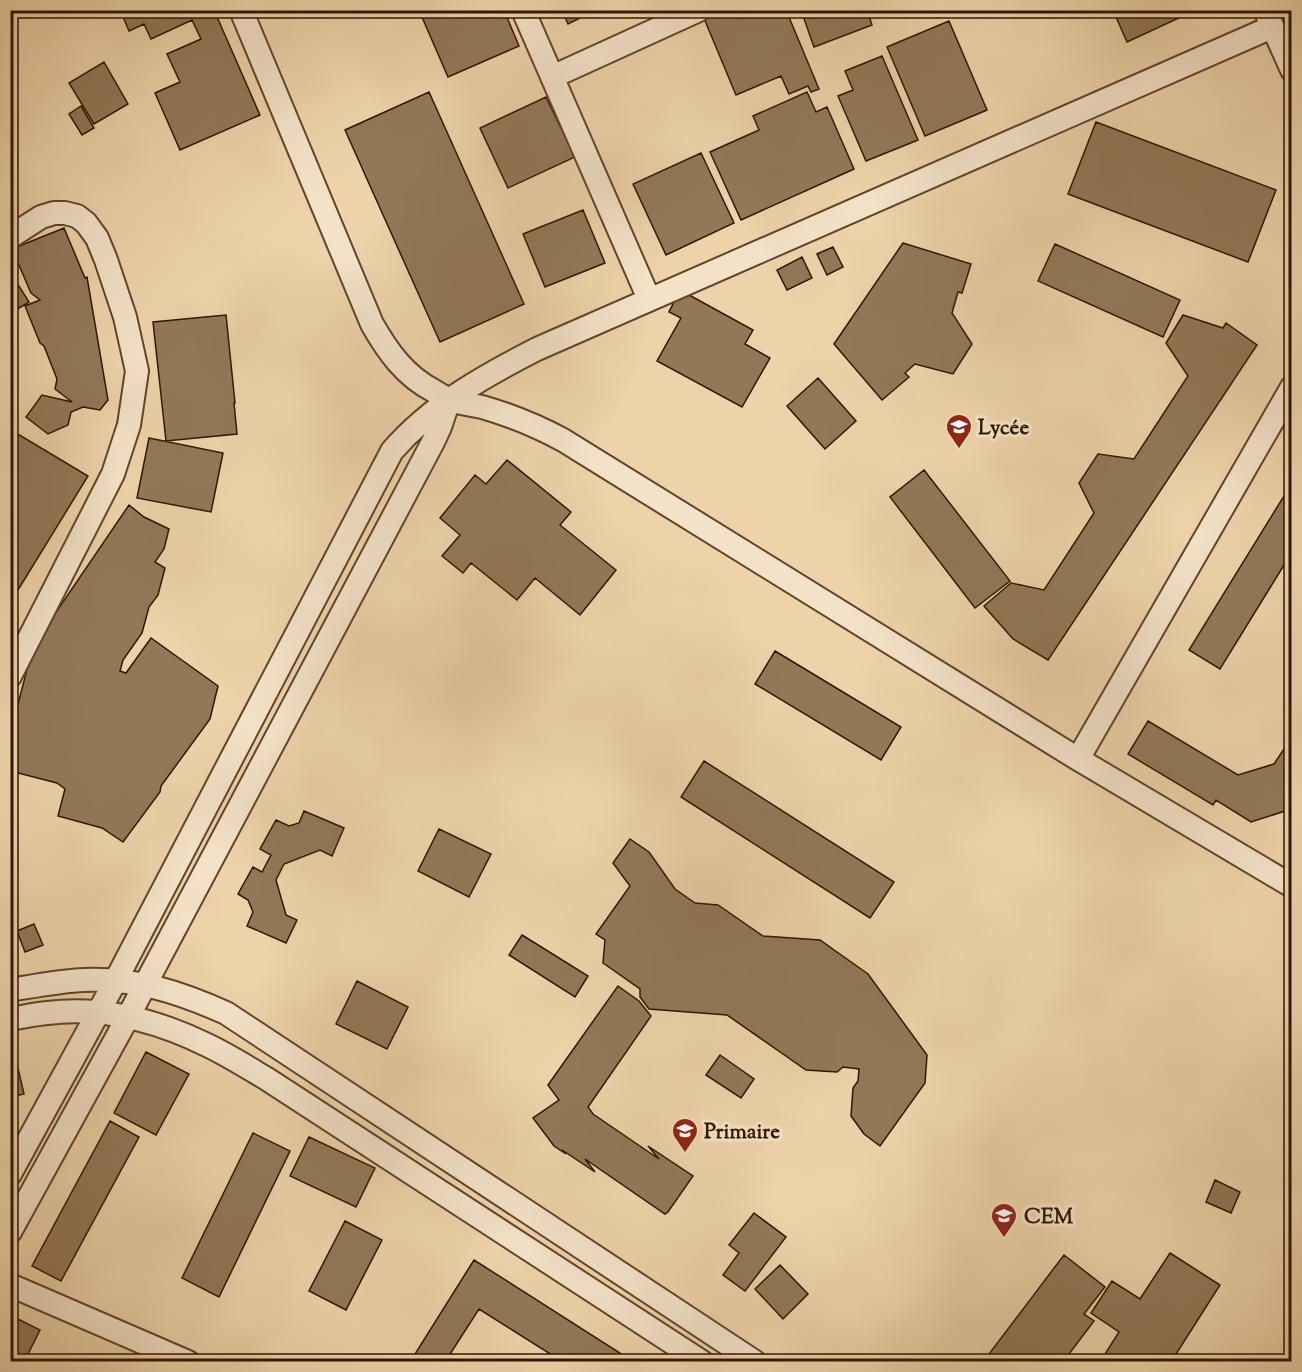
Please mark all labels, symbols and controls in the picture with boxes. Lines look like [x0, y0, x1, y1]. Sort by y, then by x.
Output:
school or university icon: Lycée [944, 412, 974, 450]
place label: Lycée [978, 414, 1029, 444]
school or university icon: Primaire [670, 1116, 700, 1154]
place label: Primaire [704, 1118, 780, 1148]
school or university icon: CEM [989, 1201, 1019, 1239]
place label: CEM [1024, 1203, 1074, 1233]

